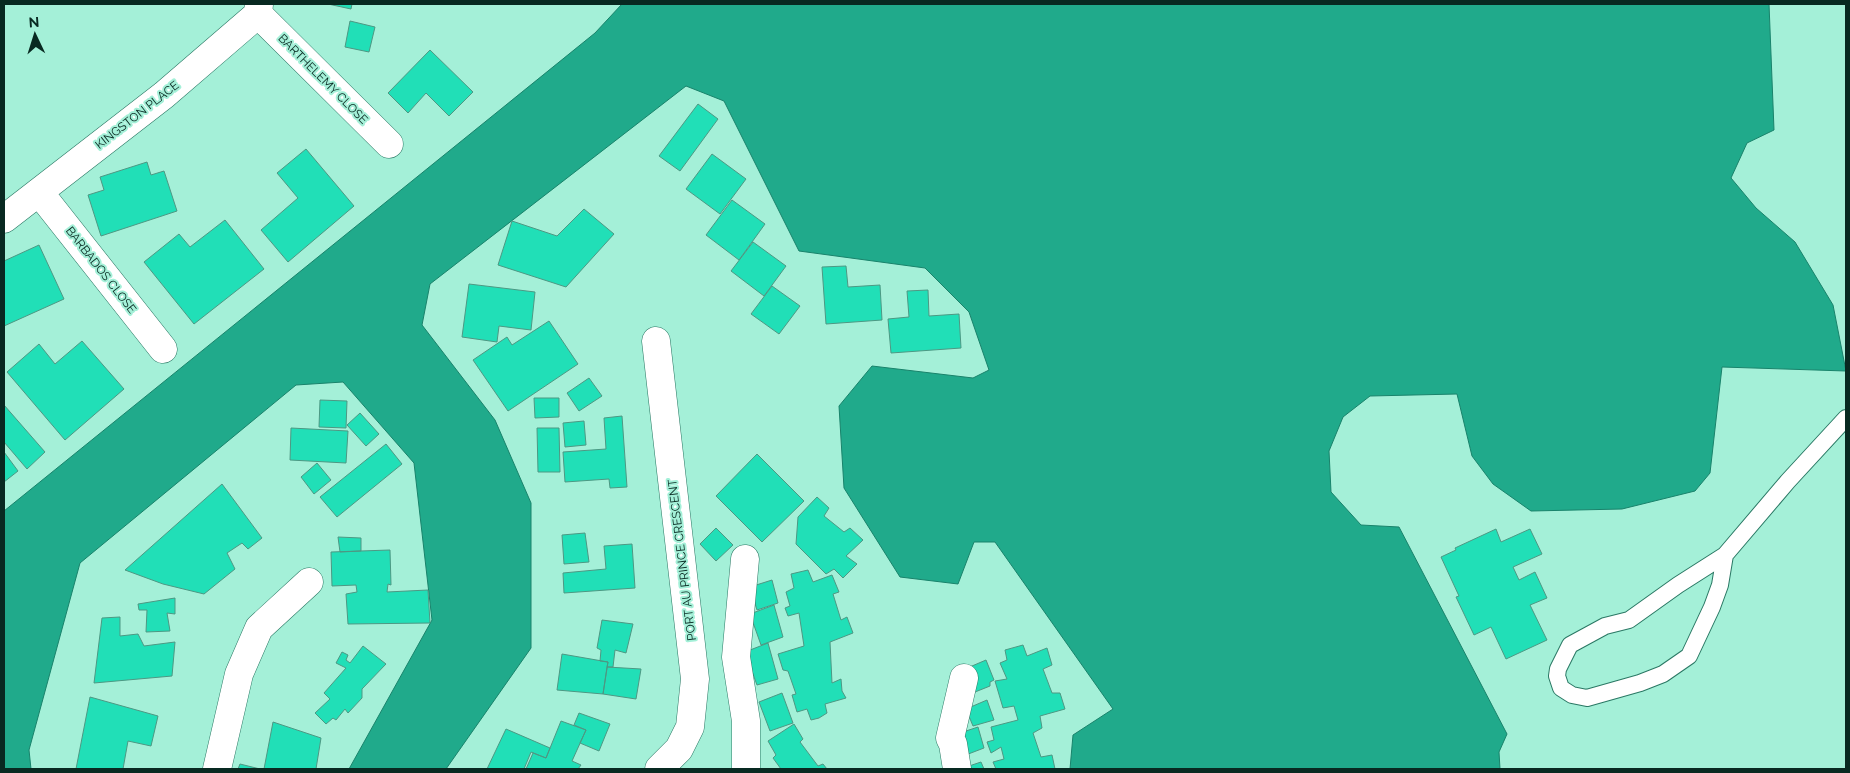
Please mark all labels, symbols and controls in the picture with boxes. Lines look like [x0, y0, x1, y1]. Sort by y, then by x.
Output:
north arrow [10, 10, 60, 60]
text: N [28, 14, 40, 30]
street label: BARTHELEMY CLOSE [275, 31, 371, 127]
street label: KINGSTON PLACE [93, 78, 181, 152]
street label: BARBADOS CLOSE [63, 224, 139, 316]
street label: PORT AU PRINCE CRESCENT [665, 478, 699, 642]

